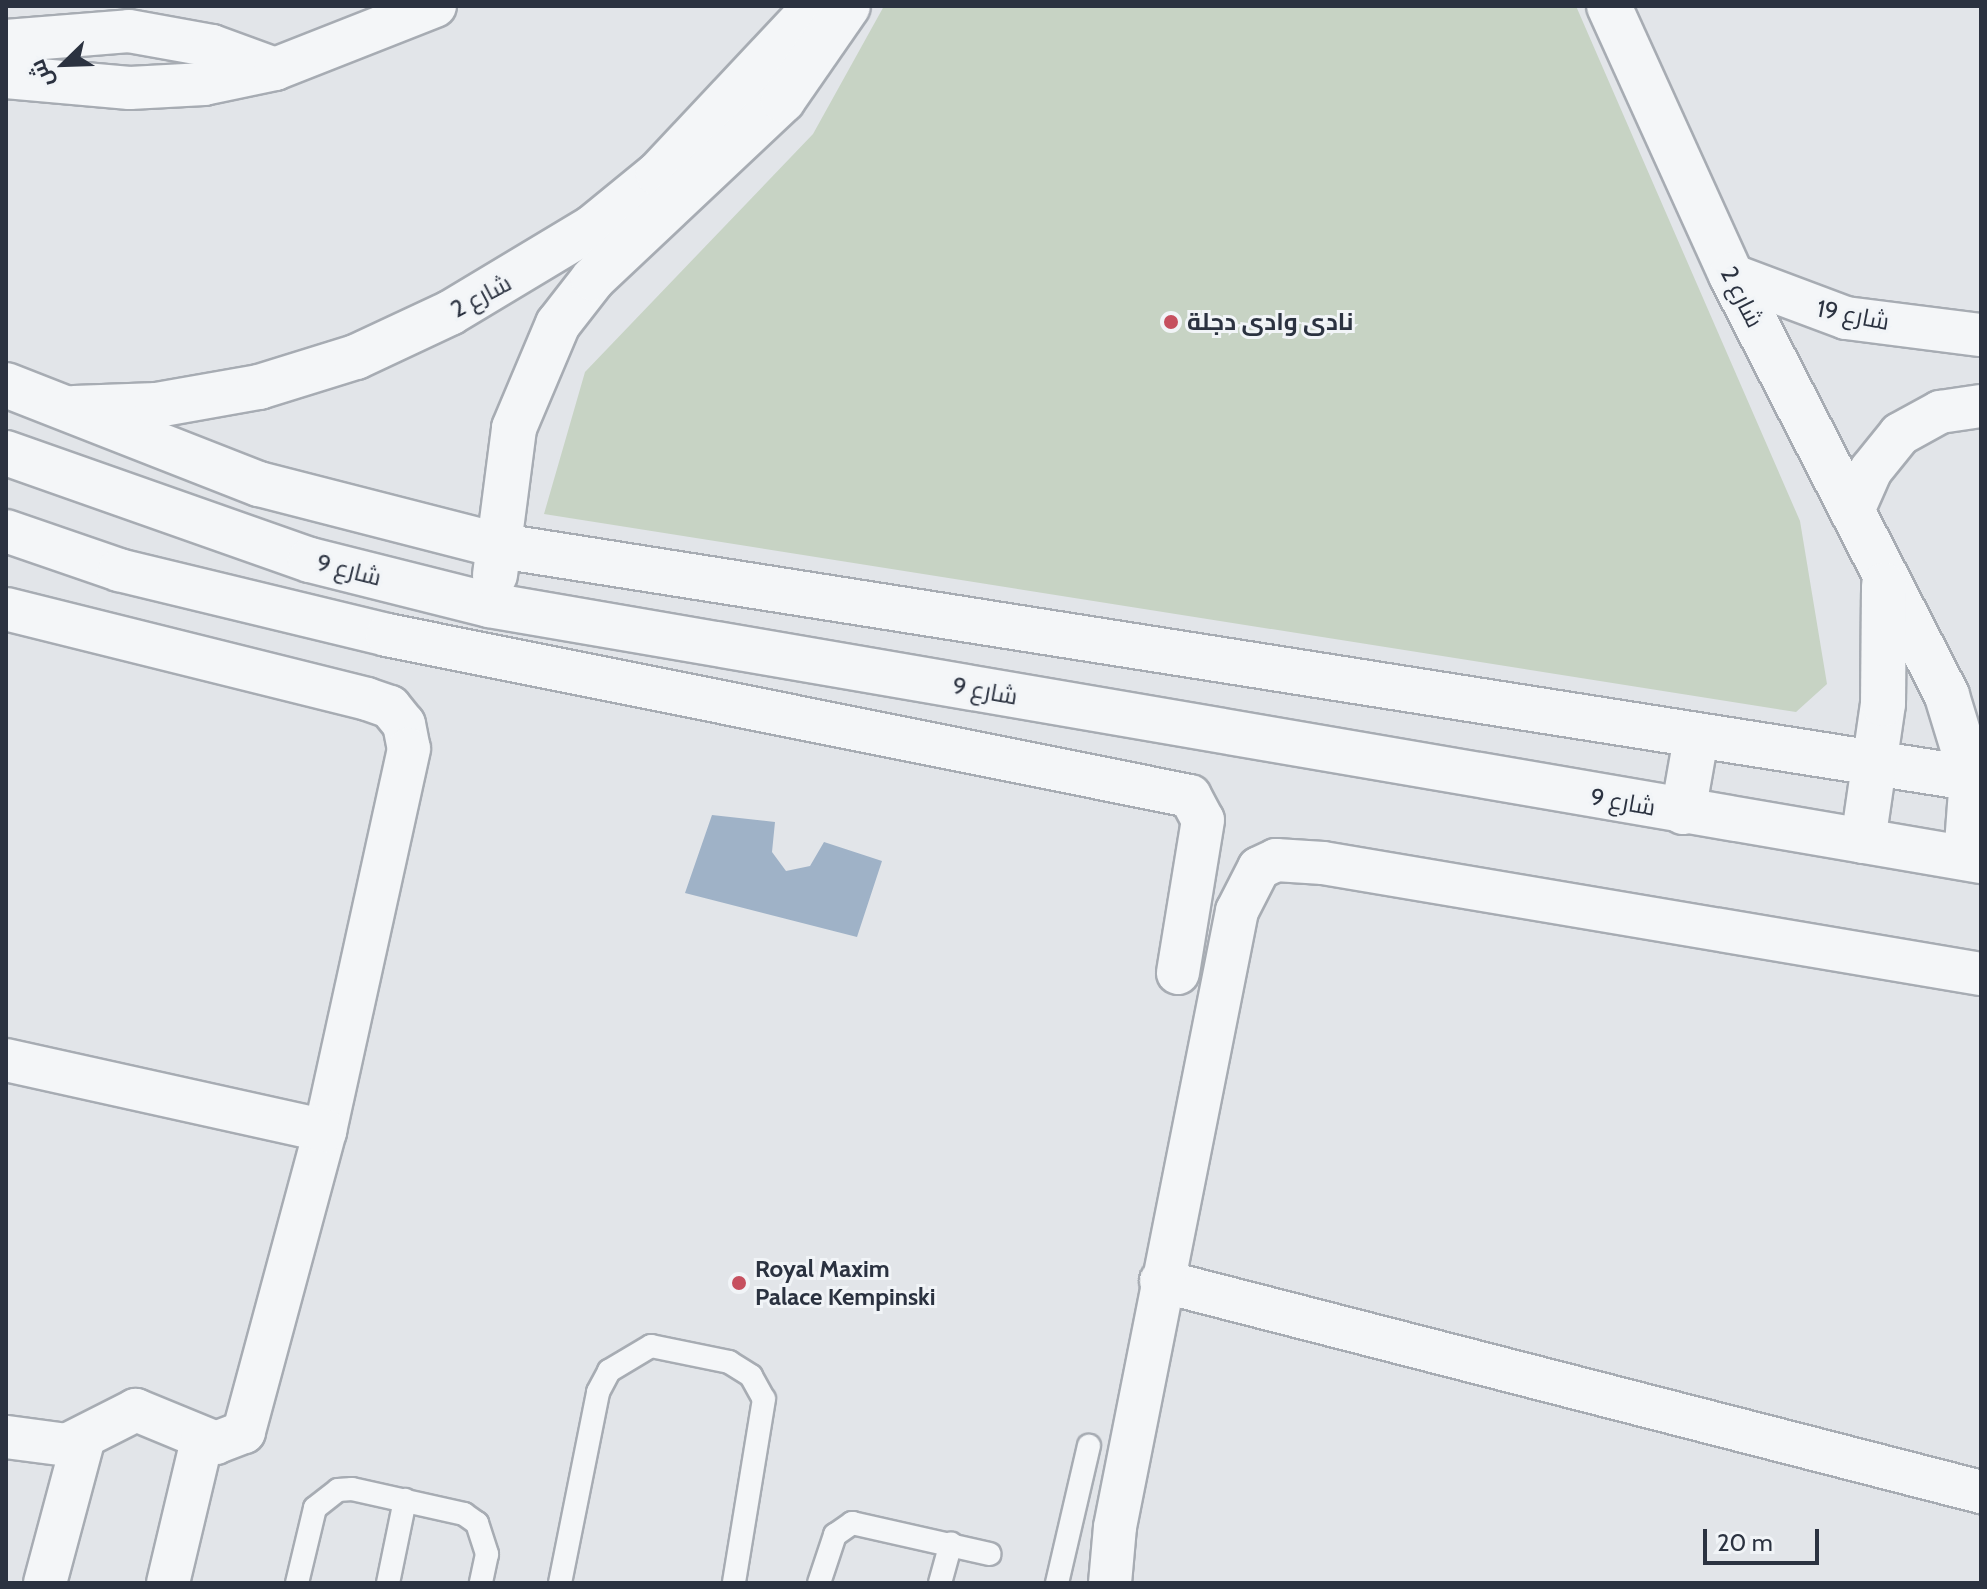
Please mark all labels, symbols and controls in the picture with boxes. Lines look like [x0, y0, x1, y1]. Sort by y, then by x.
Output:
north arrow [24, 24, 104, 104]
text: ش [24, 55, 59, 92]
street label: شارع 2 [1715, 262, 1769, 332]
street label: شارع 2 [446, 268, 516, 324]
street label: شارع 19 [1814, 294, 1892, 336]
place label: نادى وادى دجلة [1187, 308, 1353, 336]
marker: نادى وادى دجلة [1162, 313, 1180, 331]
street label: شارع 9 [314, 548, 384, 592]
street label: شارع 9 [950, 671, 1020, 711]
street label: شارع 9 [1588, 782, 1658, 822]
place label: Royal Maxim Palace Kempinski [755, 1255, 936, 1311]
marker: Royal Maxim Palace Kempinski [730, 1274, 748, 1292]
scale bar [1707, 1513, 1823, 1563]
text: 20 m [1717, 1528, 1773, 1557]

